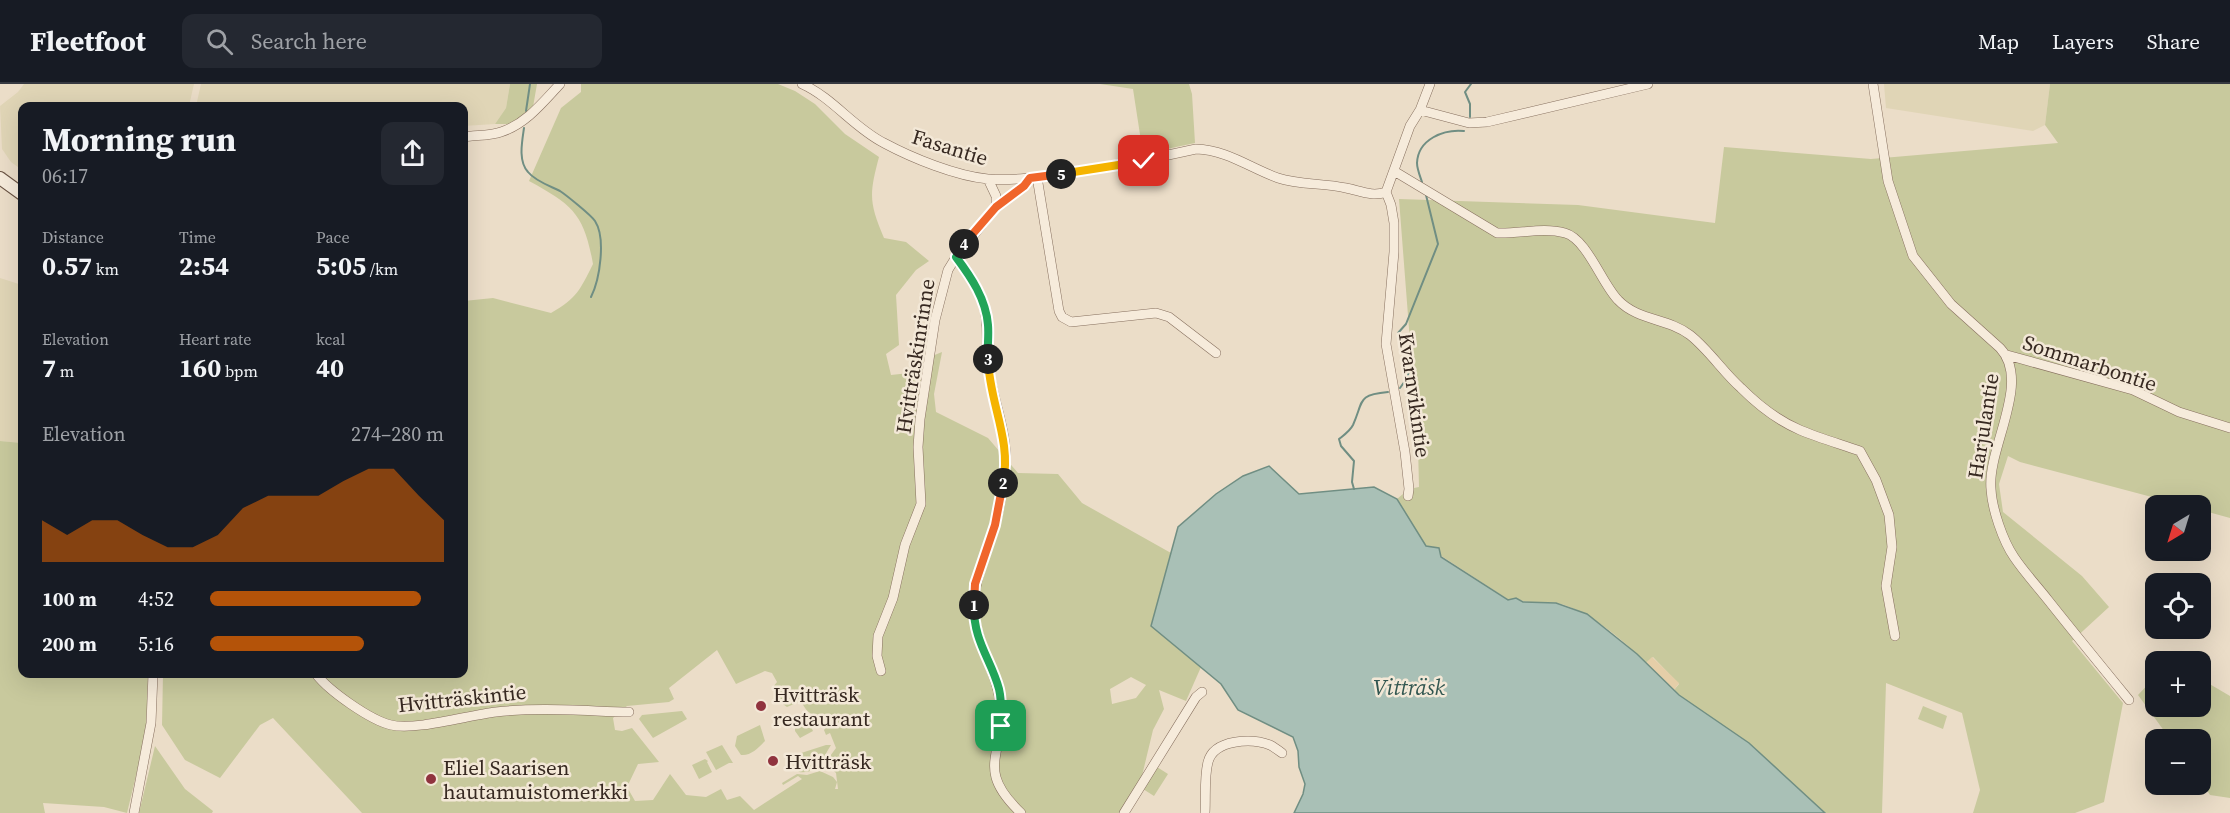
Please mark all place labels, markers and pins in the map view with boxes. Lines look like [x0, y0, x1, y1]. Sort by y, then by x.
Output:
pin [1118, 135, 1169, 186]
pin: 5 [1046, 159, 1076, 189]
pin: 4 [949, 229, 979, 259]
pin: 3 [973, 344, 1003, 374]
pin: 2 [988, 468, 1018, 498]
pin: 1 [959, 590, 989, 620]
place label: Hvitträsk restaurant [773, 680, 870, 733]
marker: Hvitträsk restaurant [754, 699, 768, 713]
pin [975, 700, 1026, 751]
place label: Hvitträsk [785, 747, 872, 776]
place label: Eliel Saarisen hautamuistomerkki [443, 753, 628, 806]
marker: Hvitträsk [766, 754, 780, 768]
marker: Eliel Saarisen hautamuistomerkki [424, 772, 438, 786]

